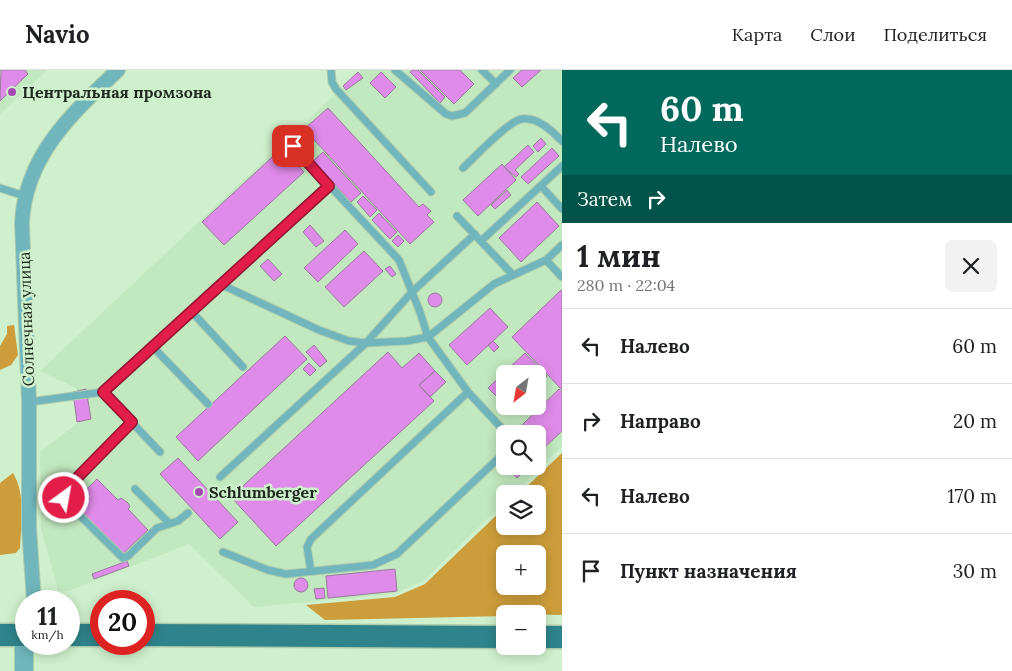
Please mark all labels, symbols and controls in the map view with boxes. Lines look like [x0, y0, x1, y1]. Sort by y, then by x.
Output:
text: Navio [25, 19, 90, 50]
text: Карта [732, 23, 782, 46]
text: Слои [810, 23, 855, 46]
text: Поделиться [883, 23, 987, 46]
place label: Центральная промзона [22, 82, 212, 102]
marker: Центральная промзона [6, 86, 18, 98]
text: 60 m [660, 86, 744, 131]
icon: left [577, 90, 642, 155]
pin [272, 125, 314, 167]
text: Налево [660, 130, 738, 158]
icon: arrive [279, 132, 307, 160]
icon: right [642, 185, 670, 213]
text: Затем [577, 187, 632, 211]
text: 1 мин [577, 237, 661, 275]
button: close [945, 240, 997, 292]
street label: Солнечная улица [14, 251, 38, 387]
text: 280 m · 22:04 [577, 275, 675, 295]
icon: left [577, 332, 605, 360]
text: Налево [620, 334, 690, 358]
text: 60 m [952, 334, 997, 358]
north arrow [496, 365, 546, 415]
map controls [496, 365, 546, 655]
icon: right [577, 407, 605, 435]
text: Направо [620, 409, 701, 433]
text: 20 m [953, 409, 997, 433]
button: search [496, 425, 546, 475]
position arrow [37, 471, 89, 523]
place label: Schlumberger [209, 482, 317, 502]
icon: left [577, 482, 605, 510]
text: Налево [620, 484, 690, 508]
text: 170 m [948, 484, 997, 508]
button: layers [496, 485, 546, 535]
marker: Schlumberger [193, 486, 205, 498]
button: + [496, 545, 546, 595]
icon: arrive [577, 557, 605, 585]
text: Пункт назначения [620, 559, 797, 583]
text: 30 m [953, 559, 997, 583]
speed limit sign: 20 [90, 590, 155, 655]
text: 11 [37, 600, 58, 632]
button: − [496, 605, 546, 655]
text: km/h [31, 627, 64, 642]

